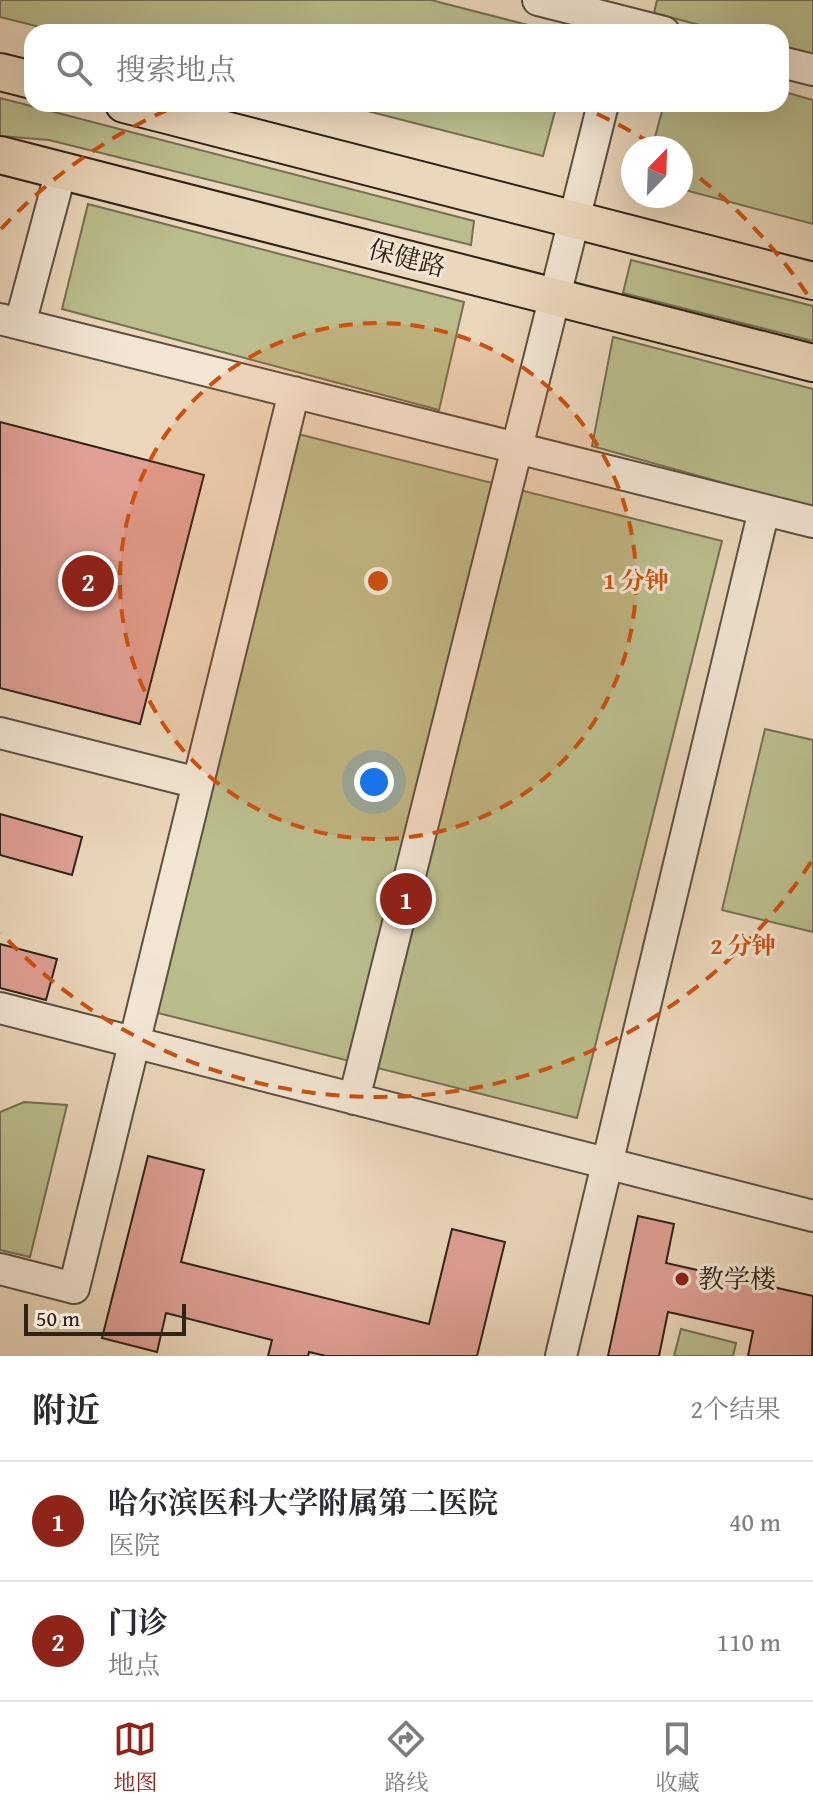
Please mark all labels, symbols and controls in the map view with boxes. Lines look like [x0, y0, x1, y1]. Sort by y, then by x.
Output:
search box [24, 24, 789, 112]
icon: search [52, 46, 96, 90]
text: 搜索地点 [116, 47, 236, 91]
north arrow [621, 136, 693, 208]
street label: 保健路 [365, 229, 450, 286]
pin: 2 [62, 551, 114, 611]
text: 1 分钟 [603, 563, 669, 598]
centre of rings [364, 567, 392, 595]
your location [354, 762, 394, 802]
pin: 1 [380, 869, 432, 929]
text: 2 分钟 [710, 928, 776, 963]
place label: 教学楼 [698, 1259, 776, 1298]
marker: 教学楼 [673, 1270, 691, 1288]
scale bar [24, 1300, 186, 1336]
text: 50 m [36, 1302, 80, 1334]
text: 附近 [32, 1385, 100, 1434]
text: 2个结果 [690, 1389, 781, 1428]
text: 哈尔滨医科大学附属第二医院 [108, 1480, 498, 1524]
text: 1 [51, 1502, 65, 1541]
text: 40 m [729, 1502, 781, 1541]
text: 医院 [108, 1525, 160, 1564]
text: 门诊 [108, 1600, 168, 1644]
text: 2 [51, 1622, 65, 1661]
text: 110 m [716, 1622, 781, 1661]
text: 地点 [108, 1645, 160, 1684]
tab: 地图 [113, 1717, 158, 1798]
tab: 路线 [384, 1717, 429, 1798]
tab: 收藏 [655, 1717, 700, 1798]

